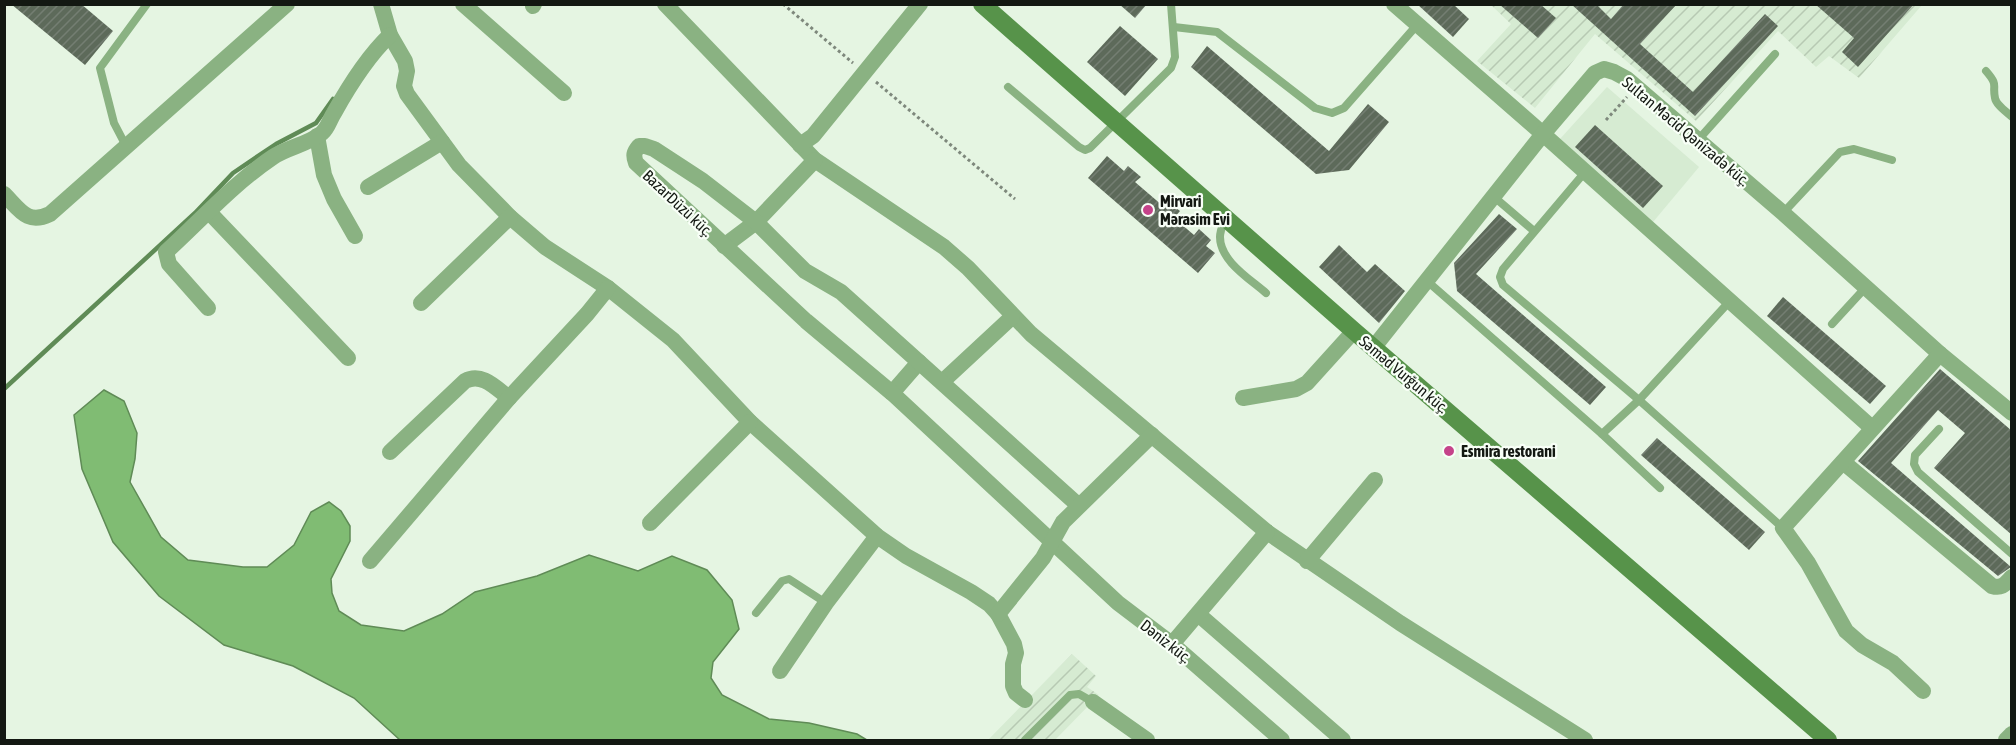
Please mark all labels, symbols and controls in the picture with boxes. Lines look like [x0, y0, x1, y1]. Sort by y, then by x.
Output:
street label: Sultan Məcid Qənizadə küç. [1618, 73, 1753, 190]
street label: BazarDüzü küç. [639, 166, 717, 241]
place label: Mirvari Mərasim Evi [1160, 192, 1230, 228]
marker: Mirvari Mərasim Evi [1141, 203, 1155, 217]
street label: Səməd Vurğun küç. [1355, 332, 1452, 417]
place label: Esmira restorani [1461, 442, 1556, 460]
marker: Esmira restorani [1442, 444, 1456, 458]
street label: Dəniz küç. [1137, 616, 1195, 667]

